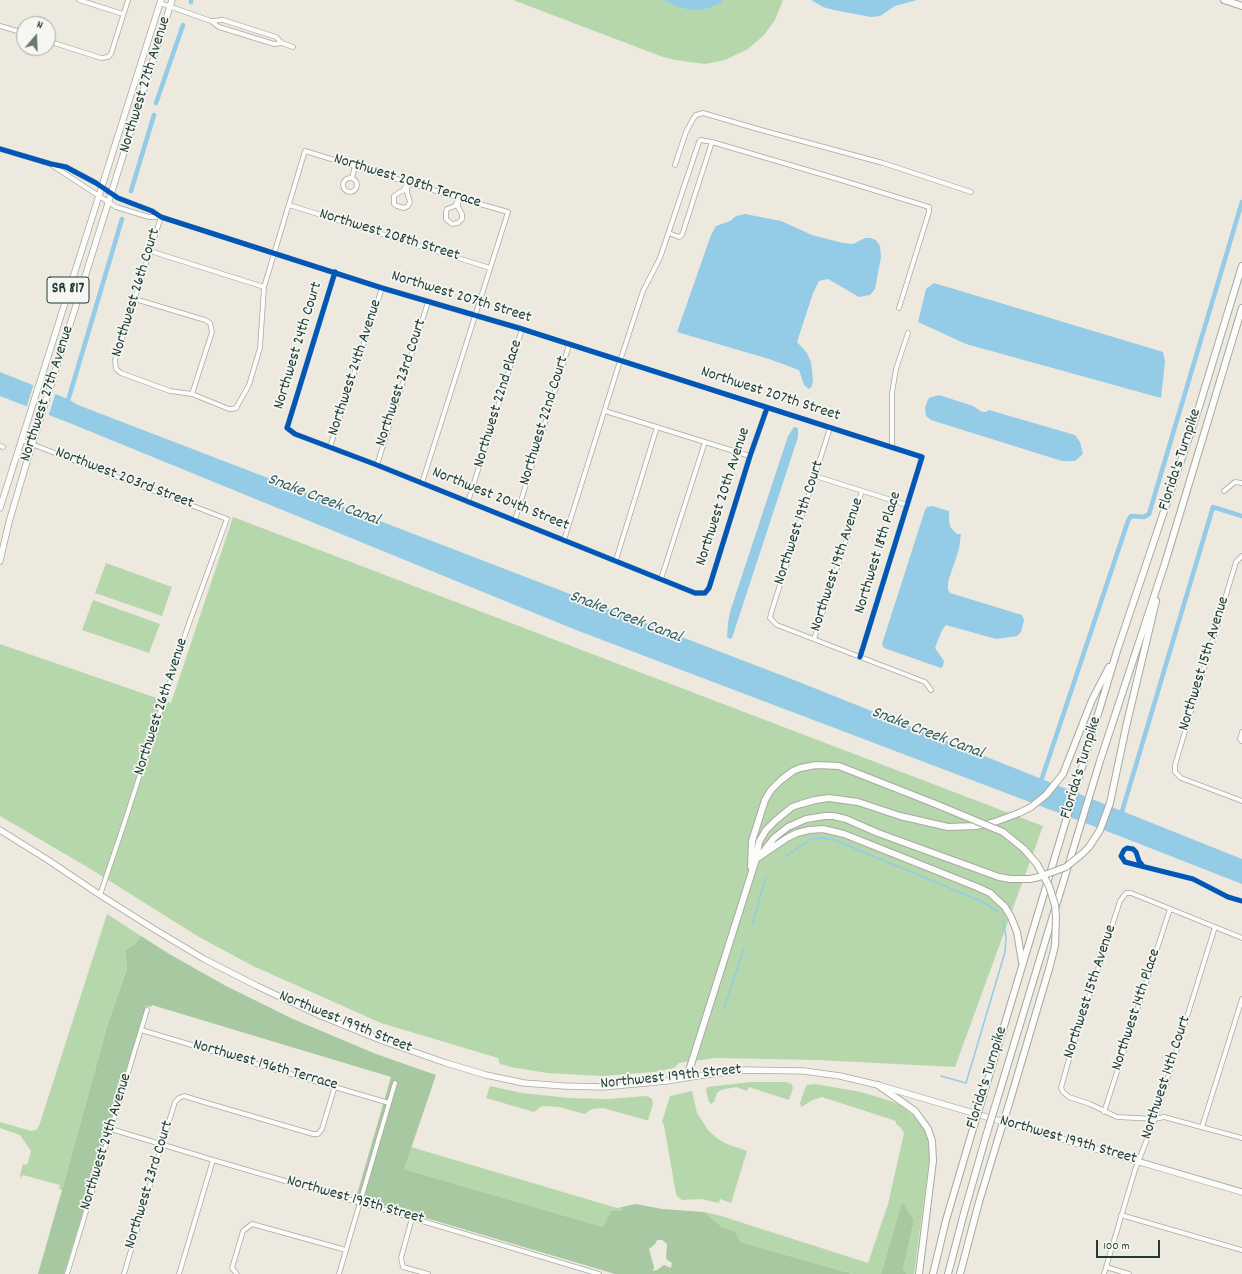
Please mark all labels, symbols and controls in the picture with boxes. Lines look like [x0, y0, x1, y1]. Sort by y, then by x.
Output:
street label: Northwest 27th Avenue [116, 14, 176, 156]
north arrow [16, 16, 56, 56]
text: N [34, 17, 45, 34]
street label: Northwest 208th Terrace [331, 150, 483, 214]
street label: Northwest 208th Street [317, 206, 461, 266]
street label: Northwest 26th Court [108, 226, 166, 360]
street label: Northwest 207th Street [389, 268, 533, 328]
road number: SR 817 [47, 277, 89, 303]
street label: Northwest 24th Court [271, 280, 327, 412]
street label: Northwest 24th Avenue [325, 297, 387, 439]
street label: Northwest 23rd Court [372, 317, 432, 449]
street label: Northwest 27th Avenue [17, 324, 79, 464]
street label: Northwest 22nd Place [470, 338, 528, 470]
street label: Northwest 22nd Court [516, 354, 574, 488]
street label: Northwest 207th Street [698, 363, 842, 427]
street label: Florida's Turnpike [1155, 407, 1207, 513]
street label: Northwest 20th Avenue [693, 425, 755, 569]
street label: Northwest 203rd Street [52, 444, 196, 514]
street label: Northwest 19th Court [771, 459, 829, 587]
street label: Northwest 204th Street [429, 464, 571, 536]
water label: Snake Creek Canal [264, 470, 382, 532]
street label: Northwest 18th Place [851, 490, 907, 616]
street label: Northwest 19th Avenue [807, 496, 869, 634]
water label: Snake Creek Canal [566, 587, 684, 649]
street label: Northwest 15th Avenue [1175, 595, 1235, 733]
street label: Northwest 26th Avenue [131, 636, 193, 778]
water label: Snake Creek Canal [868, 703, 986, 765]
street label: Florida's Turnpike [1057, 715, 1107, 821]
street label: Northwest 15th Avenue [1060, 923, 1122, 1061]
street label: Northwest 14th Place [1108, 947, 1166, 1073]
street label: Northwest 199th Street [276, 988, 414, 1058]
street label: Northwest 14th Court [1138, 1014, 1196, 1142]
street label: Florida's Turnpike [963, 1025, 1013, 1131]
street label: Northwest 196th Terrace [190, 1036, 340, 1096]
street label: Northwest 199th Street [599, 1061, 743, 1095]
street label: Northwest 24th Avenue [77, 1071, 137, 1213]
street label: Northwest 199th Street [997, 1112, 1139, 1170]
street label: Northwest 23rd Court [121, 1119, 179, 1251]
street label: Northwest 195th Street [284, 1172, 426, 1230]
scale bar [1098, 1232, 1162, 1258]
text: 100 m [1103, 1238, 1130, 1255]

